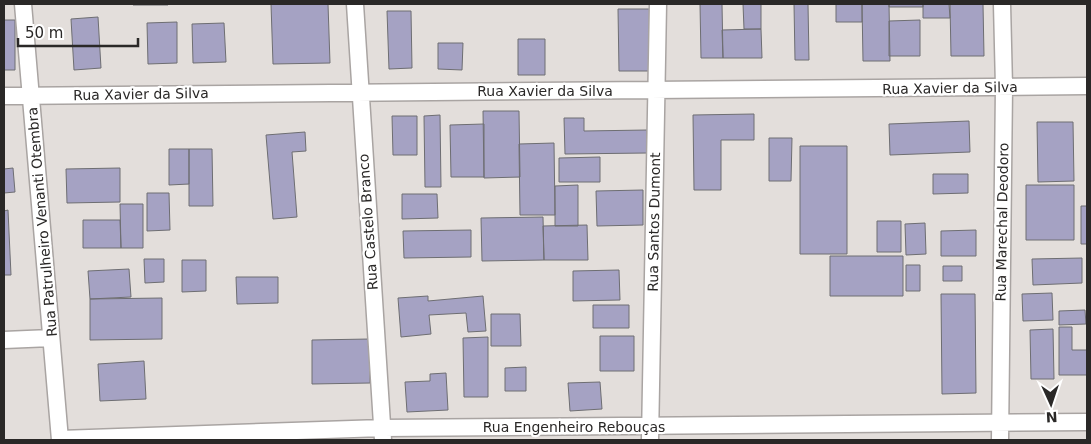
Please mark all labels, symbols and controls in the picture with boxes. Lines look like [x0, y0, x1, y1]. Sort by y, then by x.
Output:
scale bar [18, 15, 138, 47]
text: 50 m [25, 24, 63, 42]
street label: Rua Xavier da Silva [882, 79, 1018, 97]
street label: Rua Xavier da Silva [477, 83, 613, 99]
street label: Rua Xavier da Silva [73, 85, 209, 103]
street label: Rua Patrulheiro Venanti Otembra [24, 106, 60, 338]
street label: Rua Marechal Deodoro [993, 143, 1011, 301]
street label: Rua Santos Dumont [645, 152, 663, 292]
street label: Rua Castelo Branco [355, 153, 381, 291]
north arrow [1026, 379, 1076, 429]
text: N [1045, 409, 1058, 425]
street label: Rua Engenheiro Rebouças [483, 419, 665, 435]

